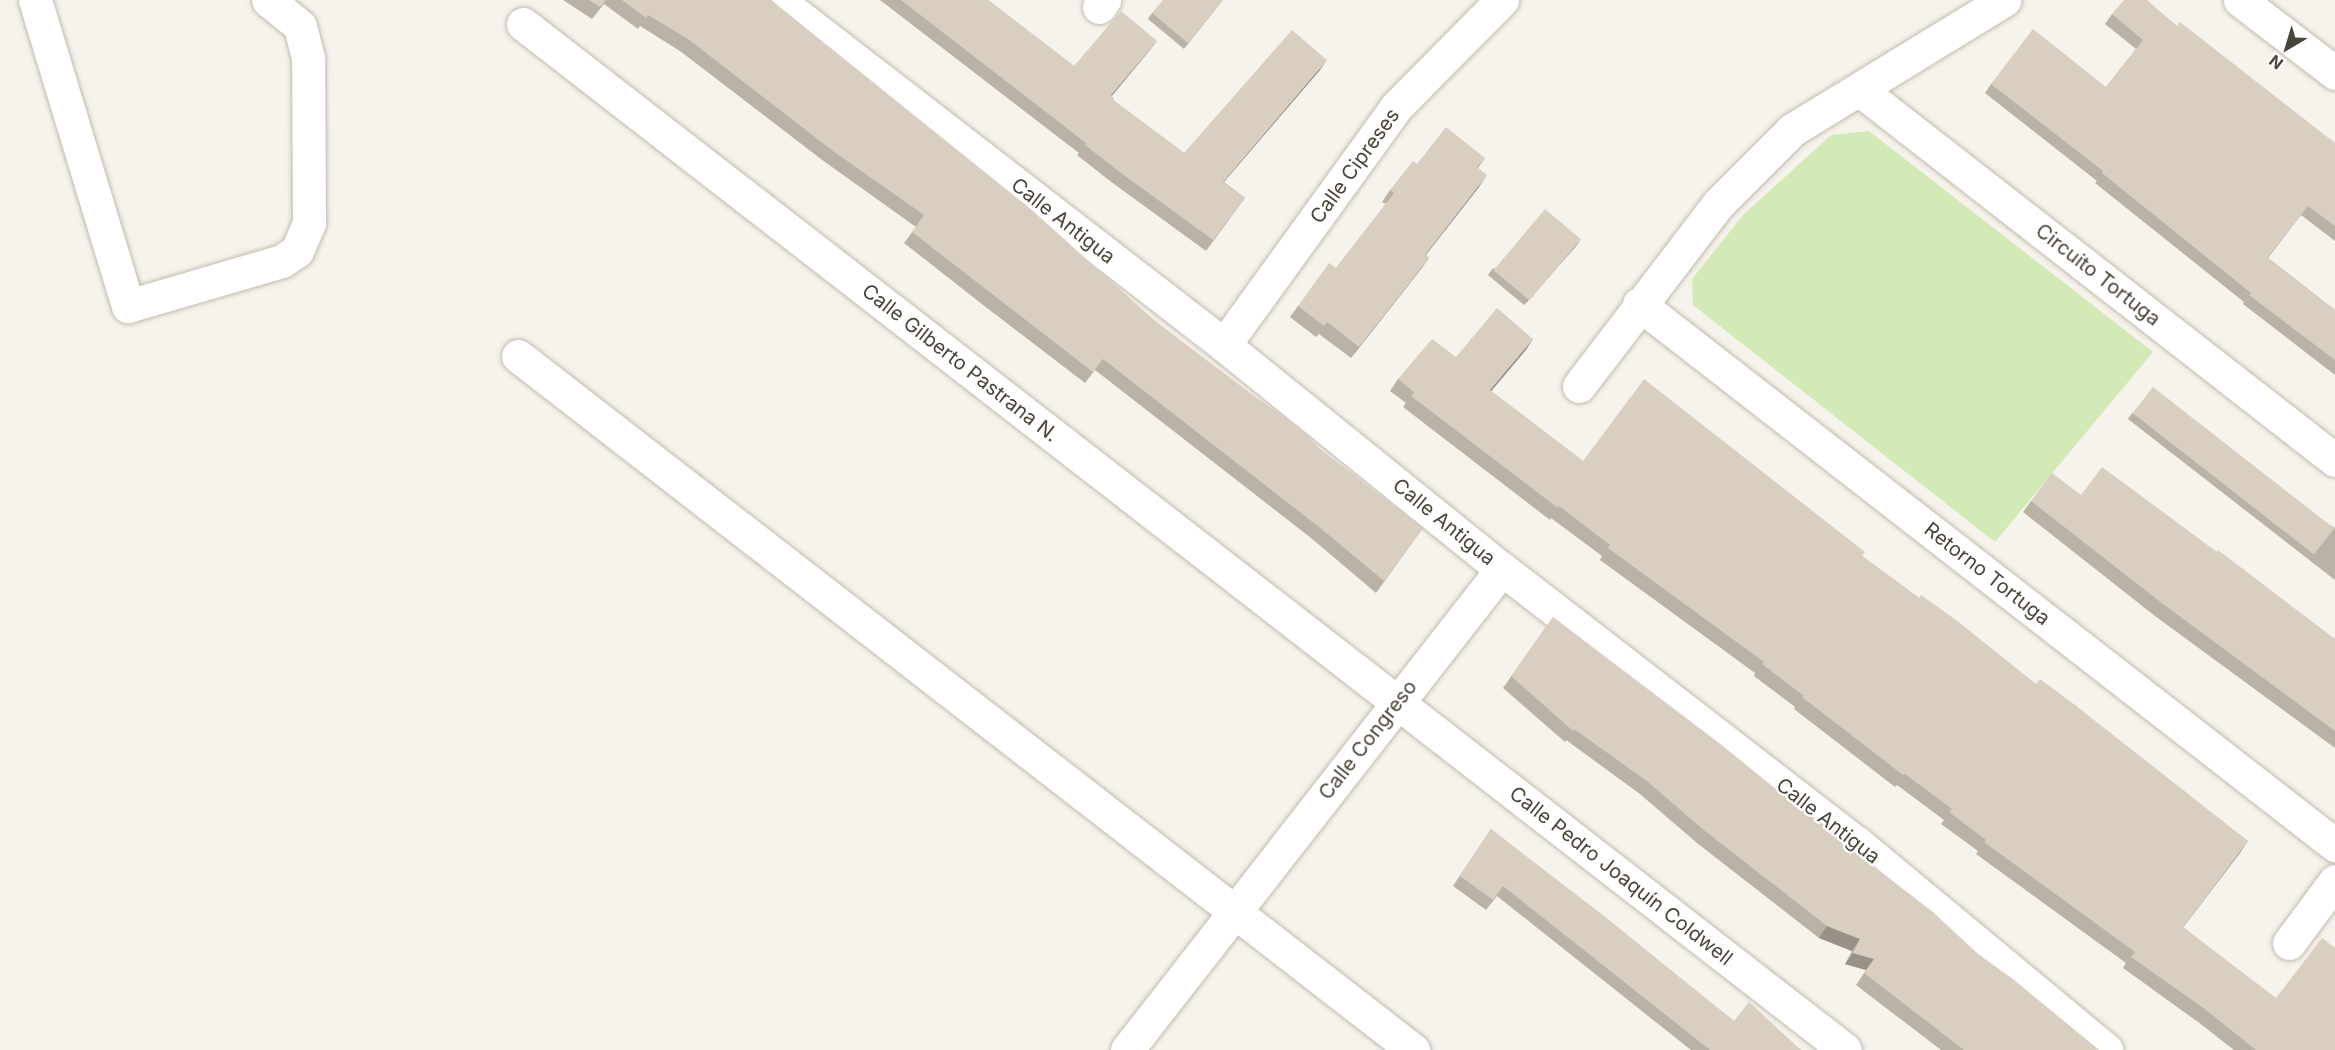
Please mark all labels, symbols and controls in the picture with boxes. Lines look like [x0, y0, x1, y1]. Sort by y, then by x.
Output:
north arrow [2257, 18, 2317, 78]
text: N [2265, 51, 2287, 74]
street label: Calle Cipreses [1305, 104, 1405, 228]
street label: Calle Antigua [1006, 173, 1120, 269]
street label: Circuito Tortuga [2031, 219, 2165, 331]
street label: Calle Gilberto Pastrana N. [857, 279, 1063, 447]
street label: Calle Antigua [1388, 473, 1500, 571]
street label: Retorno Tortuga [1919, 517, 2055, 631]
street label: Calle Congreso [1314, 676, 1422, 804]
street label: Calle Antigua [1771, 773, 1885, 869]
street label: Calle Pedro Joaquín Coldwell [1505, 781, 1737, 971]

